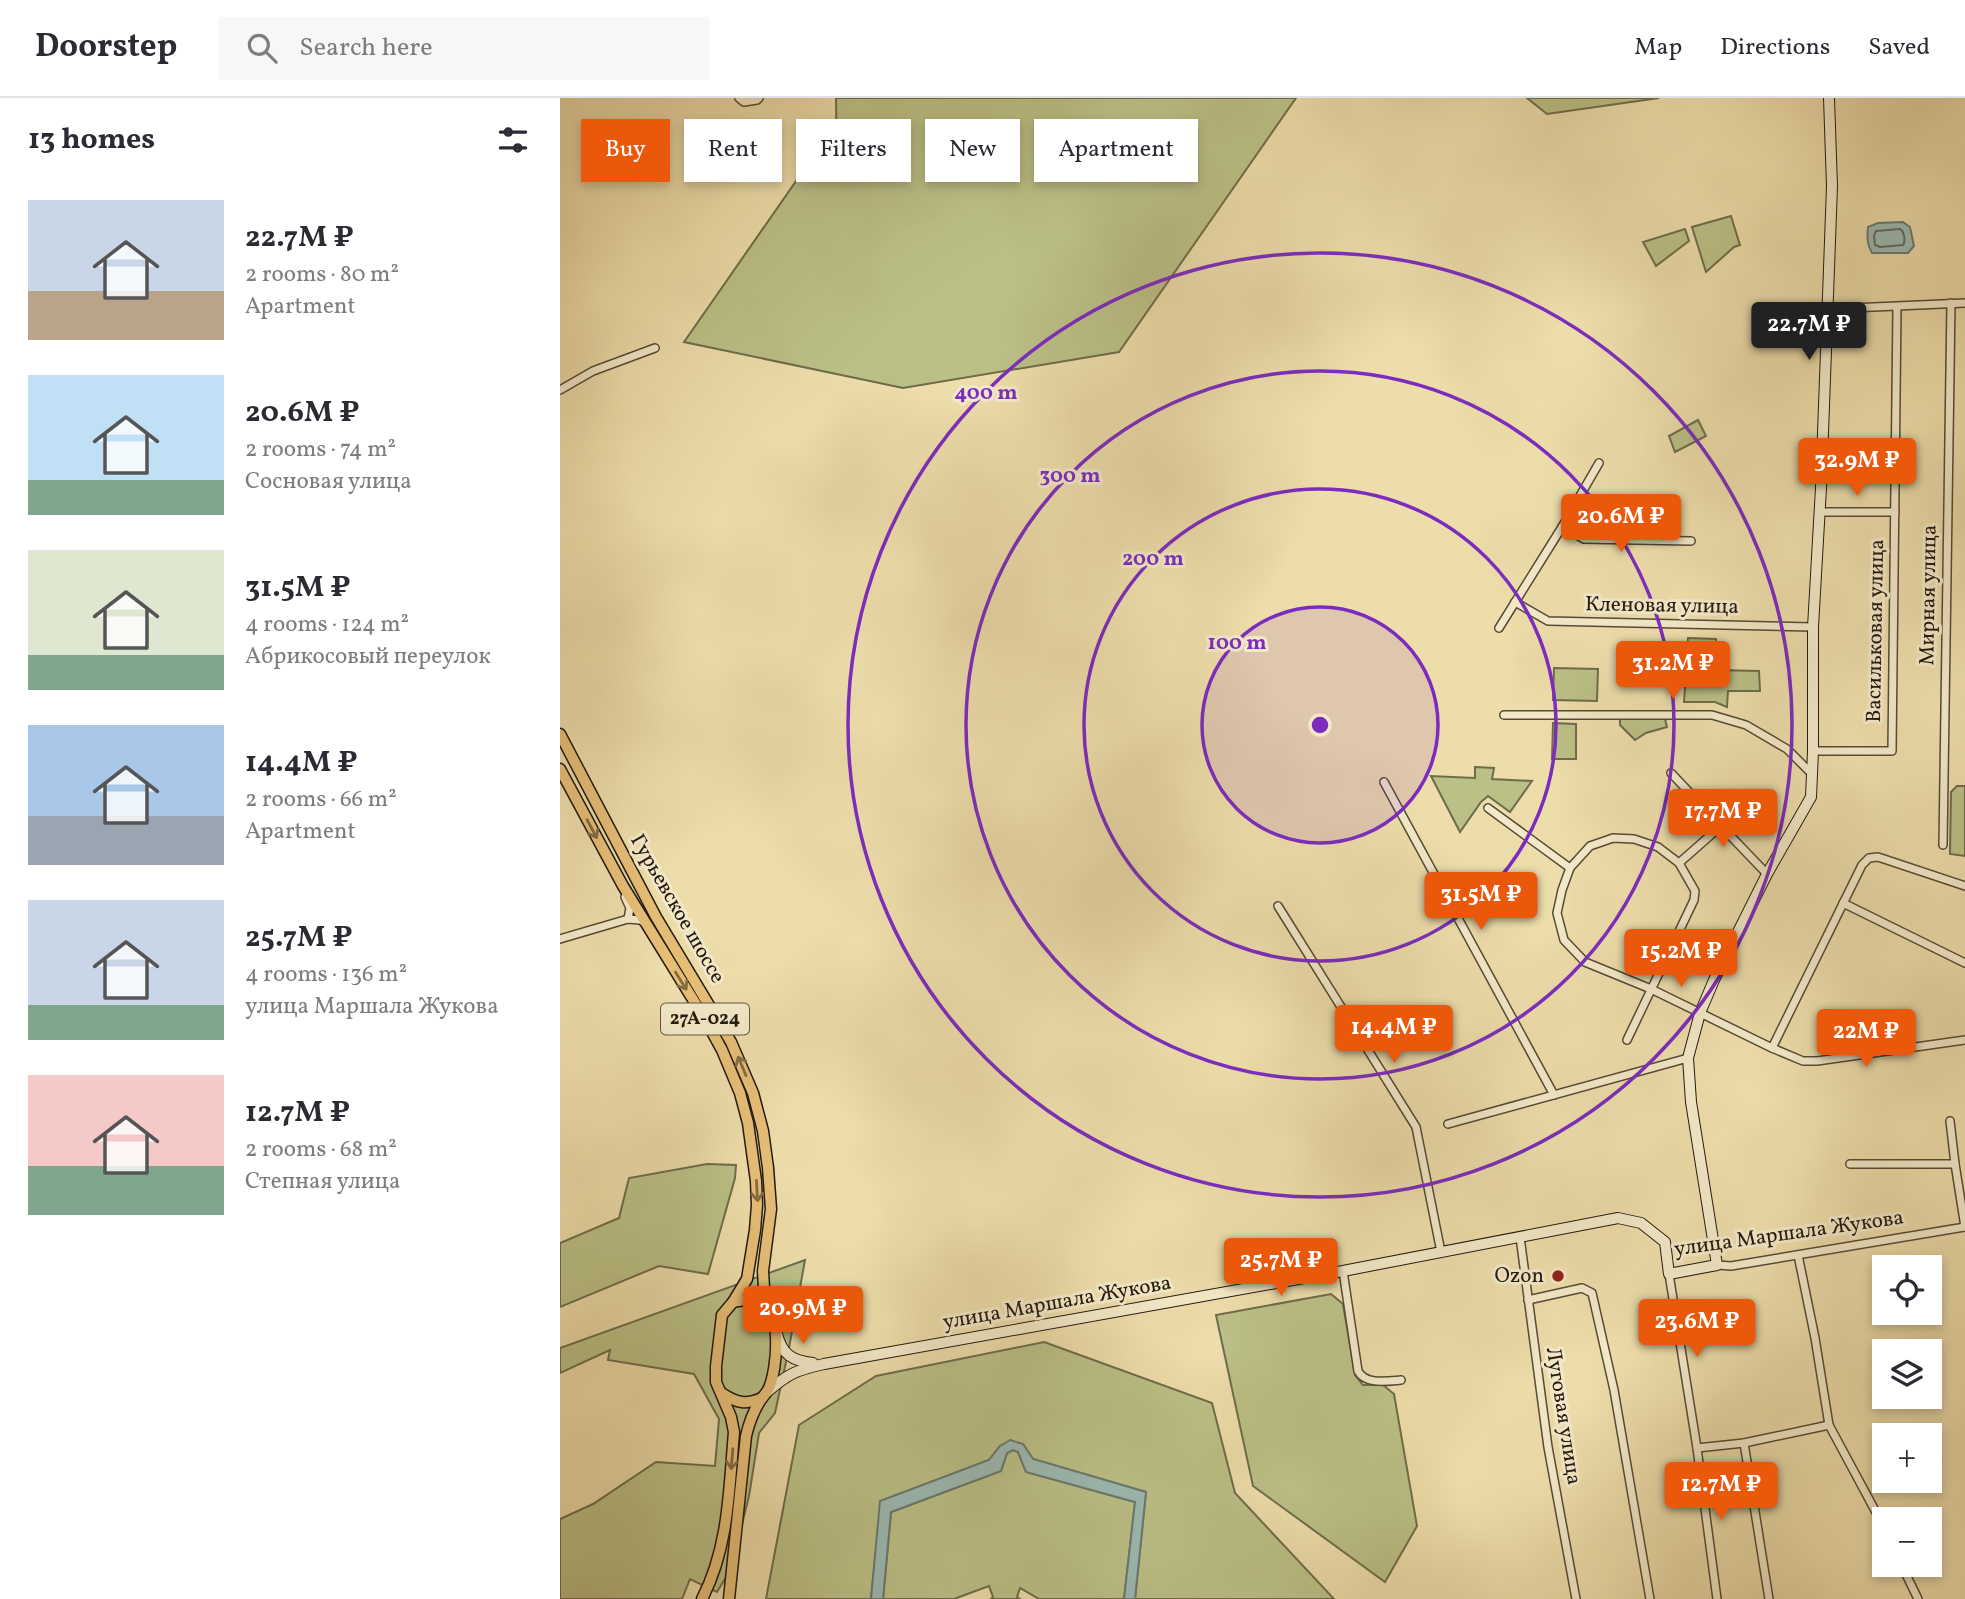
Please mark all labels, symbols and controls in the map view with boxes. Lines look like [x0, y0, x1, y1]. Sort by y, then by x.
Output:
search box [219, 17, 709, 80]
text: Doorstep [35, 25, 177, 71]
icon: search [243, 29, 281, 67]
text: Search here [299, 30, 433, 66]
text: Map [1634, 31, 1682, 65]
text: Directions [1720, 31, 1830, 65]
text: Saved [1868, 31, 1930, 65]
text: 13 homes [28, 119, 155, 161]
chip: Buy [581, 119, 670, 182]
chip: Rent [684, 119, 782, 182]
chip: Filters [796, 119, 911, 182]
chip: New [925, 119, 1020, 182]
chip: Apartment [1034, 119, 1198, 182]
icon: filters [494, 121, 532, 159]
text: 22.7M ₽ [245, 217, 354, 259]
icon: home [84, 228, 168, 312]
text: 2 rooms · 80 m² [245, 259, 399, 291]
text: Apartment [245, 291, 356, 323]
pin: 22.7M ₽ [1744, 302, 1874, 362]
text: 22.7M ₽ [1767, 309, 1851, 341]
text: 400 m [955, 379, 1017, 408]
text: 20.6M ₽ [245, 392, 360, 434]
icon: home [84, 403, 168, 487]
text: 2 rooms · 74 m² [245, 434, 396, 466]
pin: 32.9M ₽ [1792, 438, 1922, 498]
text: 32.9M ₽ [1814, 445, 1900, 477]
text: 300 m [1040, 462, 1100, 491]
text: Сосновая улица [245, 466, 412, 498]
pin: 20.6M ₽ [1556, 494, 1686, 554]
text: 20.6M ₽ [1577, 501, 1665, 533]
street label: Мирная улица [1913, 524, 1945, 666]
street label: Васильковая улица [1860, 539, 1892, 723]
text: 200 m [1122, 545, 1184, 574]
text: 31.5M ₽ [245, 567, 351, 609]
icon: home [84, 578, 168, 662]
street label: Кленовая улица [1585, 590, 1739, 622]
text: 4 rooms · 124 m² [245, 609, 409, 641]
text: 100 m [1207, 629, 1267, 658]
text: Абрикосовый переулок [245, 641, 491, 673]
pin: 31.2M ₽ [1608, 642, 1738, 701]
text: 31.2M ₽ [1632, 648, 1714, 680]
centre of rings [1308, 713, 1332, 737]
text: 14.4M ₽ [245, 742, 358, 784]
icon: home [84, 753, 168, 837]
text: 2 rooms · 66 m² [245, 784, 397, 816]
pin: 17.7M ₽ [1658, 790, 1788, 849]
text: 17.7M ₽ [1684, 796, 1762, 828]
text: Apartment [245, 816, 356, 848]
one-way arrow [586, 818, 599, 839]
street label: Гурьевское шоссе [622, 829, 732, 989]
pin: 31.5M ₽ [1416, 872, 1546, 932]
text: 31.5M ₽ [1441, 879, 1521, 911]
text: 25.7M ₽ [245, 917, 353, 959]
icon: home [84, 928, 168, 1012]
pin: 15.2M ₽ [1616, 930, 1746, 989]
text: 15.2M ₽ [1640, 936, 1722, 968]
text: 4 rooms · 136 m² [245, 959, 407, 991]
one-way arrow [675, 971, 689, 991]
text: улица Маршала Жукова [245, 991, 499, 1023]
road number: 27А-024 [661, 1004, 749, 1035]
pin: 14.4M ₽ [1329, 1006, 1459, 1065]
pin: 22M ₽ [1817, 1010, 1915, 1069]
text: 14.4M ₽ [1351, 1012, 1437, 1044]
text: 22M ₽ [1833, 1016, 1899, 1048]
one-way arrow [735, 1056, 748, 1078]
text: 12.7M ₽ [245, 1092, 350, 1134]
icon: home [84, 1103, 168, 1187]
text: 2 rooms · 68 m² [245, 1134, 397, 1166]
text: Степная улица [245, 1166, 400, 1198]
one-way arrow [750, 1179, 763, 1202]
street label: улица Маршала Жукова [1672, 1204, 1906, 1264]
pin: 25.7M ₽ [1216, 1238, 1346, 1298]
text: 25.7M ₽ [1240, 1245, 1322, 1277]
map controls [1872, 1255, 1942, 1577]
button: locate [1872, 1255, 1942, 1325]
place label: Ozon [1494, 1262, 1544, 1291]
marker: Ozon [1550, 1268, 1566, 1284]
street label: улица Маршала Жукова [940, 1269, 1174, 1337]
pin: 20.9M ₽ [738, 1286, 868, 1346]
text: 20.9M ₽ [759, 1293, 847, 1325]
pin: 23.6M ₽ [1632, 1300, 1762, 1359]
text: 23.6M ₽ [1654, 1306, 1740, 1338]
button: layers [1872, 1339, 1942, 1409]
street label: Луговая улица [1538, 1345, 1588, 1487]
button: + [1872, 1423, 1942, 1493]
one-way arrow [725, 1447, 738, 1470]
pin: 12.7M ₽ [1656, 1462, 1786, 1522]
text: 12.7M ₽ [1681, 1469, 1761, 1501]
button: − [1872, 1507, 1942, 1577]

